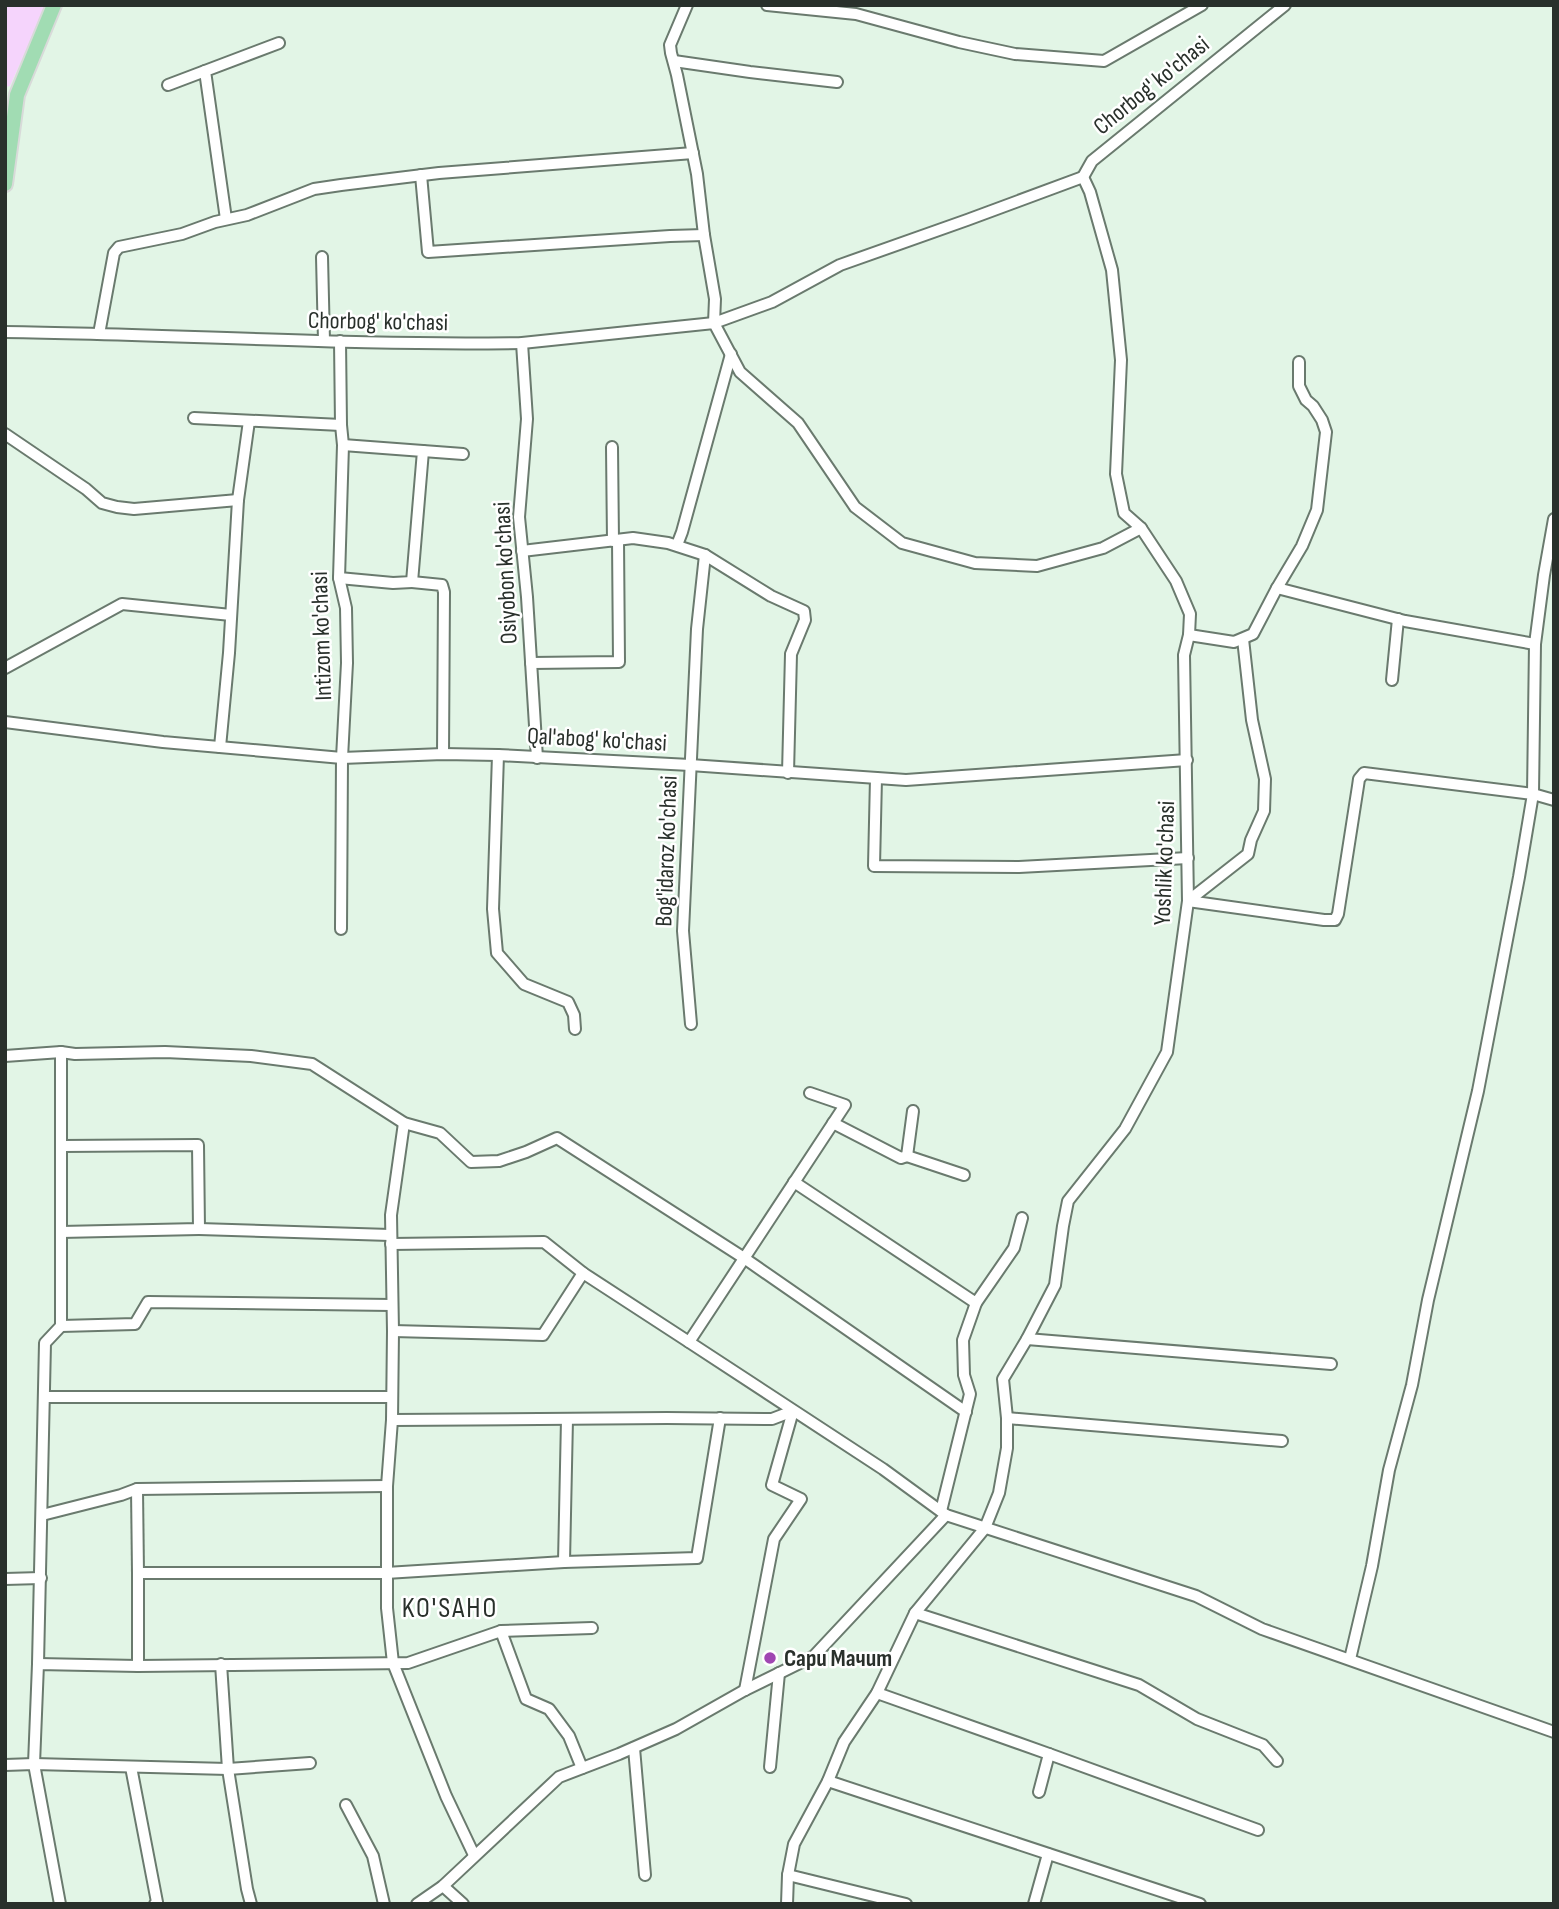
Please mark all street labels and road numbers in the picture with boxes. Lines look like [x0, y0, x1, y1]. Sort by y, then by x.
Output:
street label: Chorbog' ko'chasi [1088, 30, 1215, 141]
street label: Сhorbog' ko'chasi [308, 306, 448, 337]
street label: Osiyobon ko'chasi [487, 501, 524, 645]
street label: Intizom ko'chasi [305, 571, 338, 701]
street label: Qal'abog' ko'chasi [526, 721, 668, 758]
street label: Bog'idaroz ko'chasi [649, 775, 684, 927]
street label: Yoshlik ko'chasi [1148, 800, 1181, 926]

